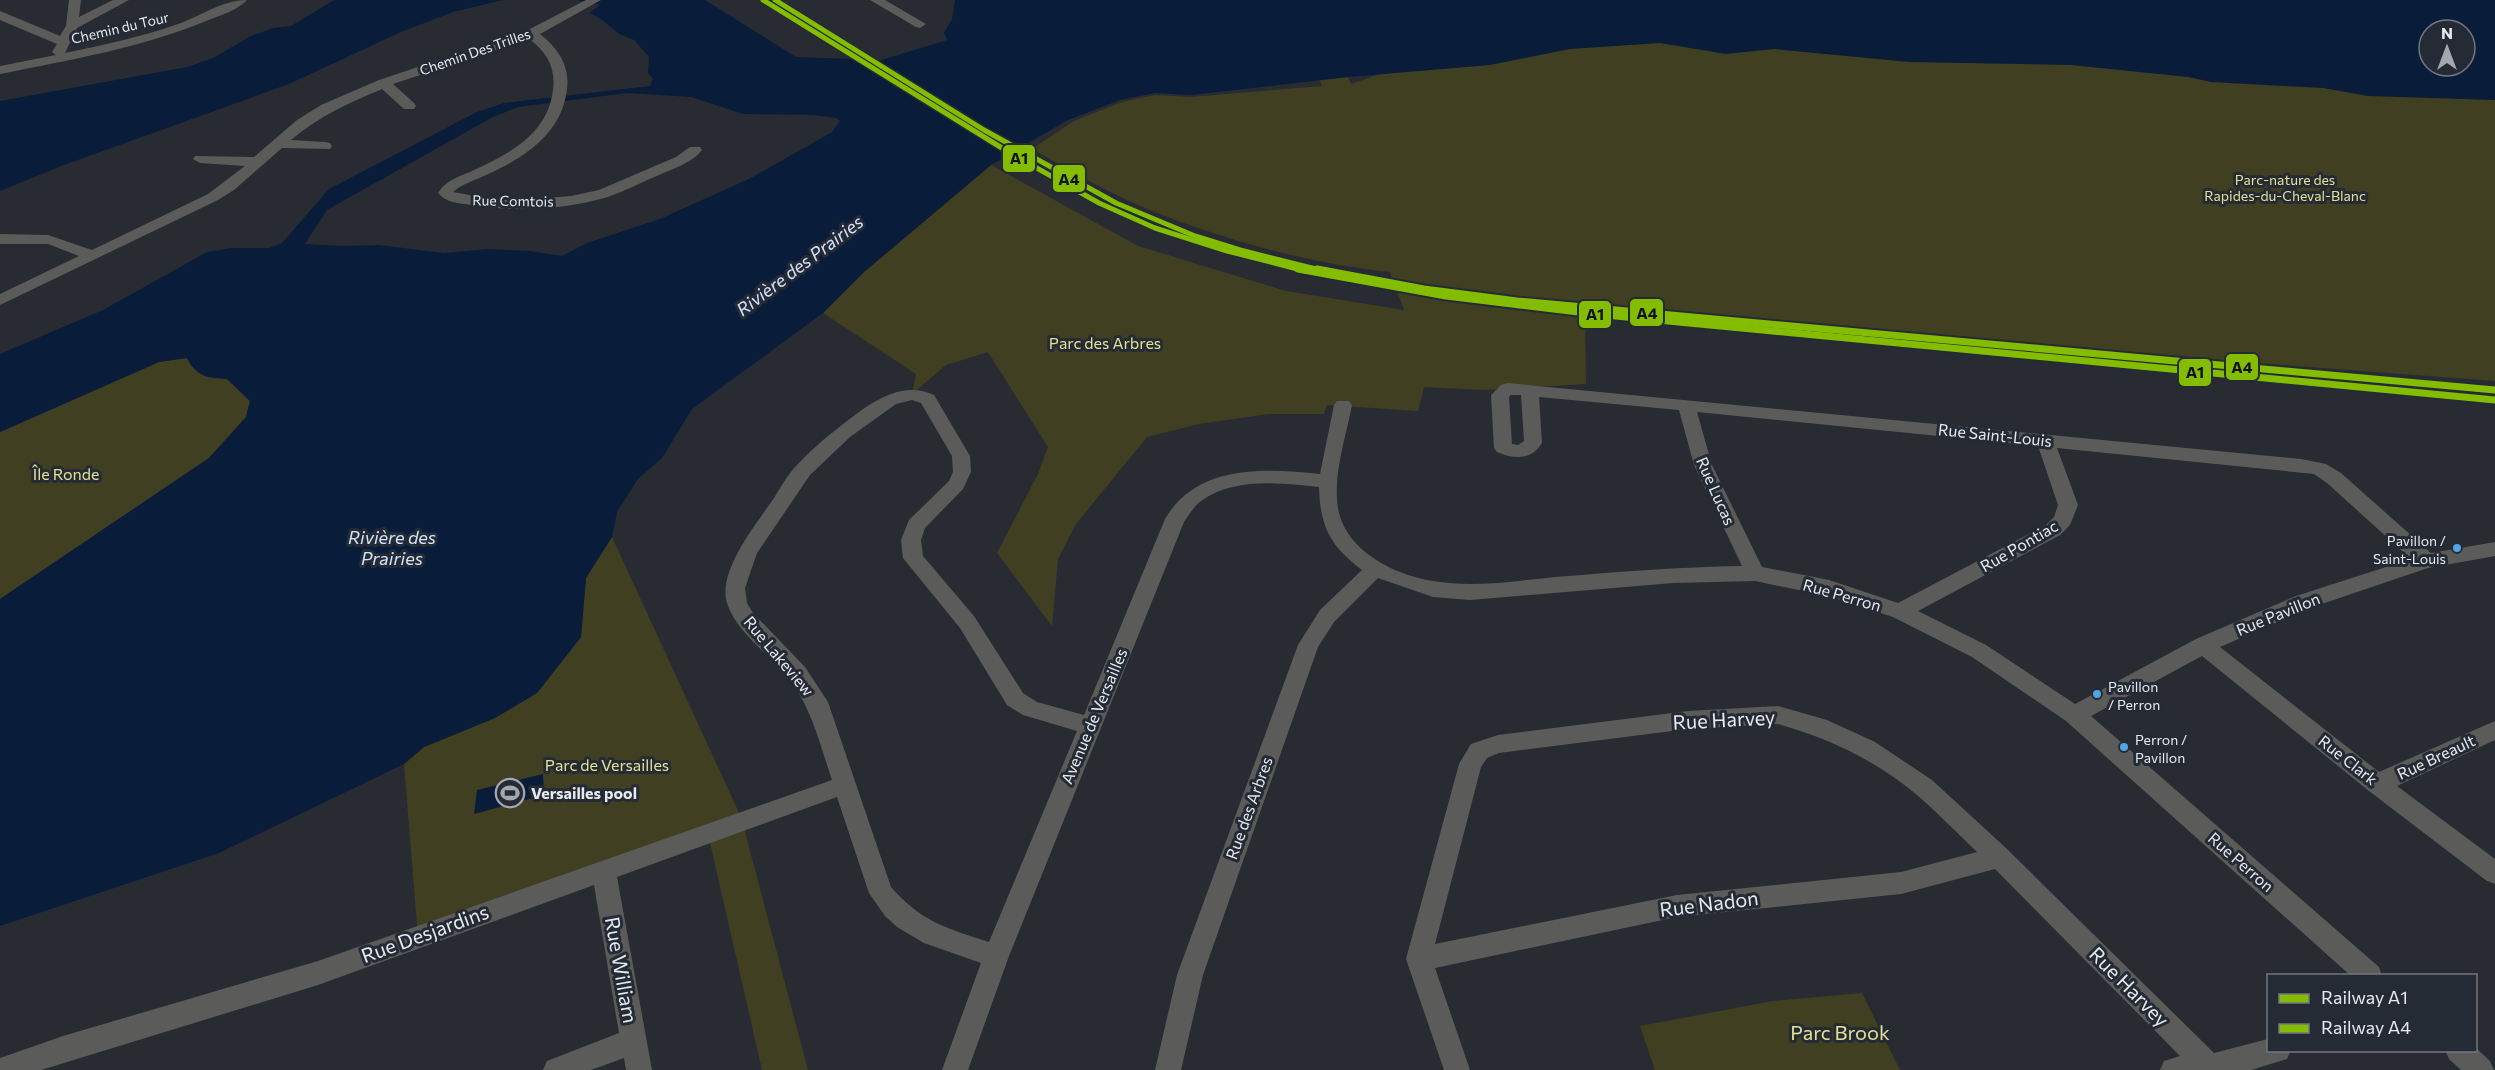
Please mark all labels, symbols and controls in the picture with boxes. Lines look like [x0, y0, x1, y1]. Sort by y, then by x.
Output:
street label: Chemin du Tour [69, 8, 171, 47]
north arrow [2417, 18, 2477, 78]
text: N [2441, 23, 2453, 42]
street label: Chemin Des Trilles [417, 25, 533, 78]
line badge: A1 [1002, 144, 1036, 173]
text: A1 [1010, 148, 1028, 167]
line badge: A4 [1052, 164, 1086, 193]
text: A4 [1058, 169, 1080, 188]
park label: Parc-nature des Rapides-du-Cheval-Blanc [2204, 171, 2366, 204]
street label: Rue Comtois [472, 191, 554, 210]
water label: Rivière des Prairies [732, 210, 867, 320]
line badge: A4 [1629, 298, 1664, 327]
line badge: A1 [1578, 300, 1612, 329]
text: A4 [1636, 303, 1658, 322]
text: A1 [1586, 304, 1604, 323]
park label: Parc des Arbres [1049, 333, 1161, 352]
line badge: A4 [2225, 353, 2259, 381]
text: A4 [2231, 357, 2253, 376]
line badge: A1 [2178, 358, 2212, 387]
text: A1 [2186, 362, 2204, 381]
street label: Rue Saint-Louis [1937, 419, 2053, 450]
street label: Rue Lucas [1693, 454, 1740, 528]
park label: Île Ronde [32, 464, 99, 483]
street label: Rue Pontiac [1977, 516, 2061, 575]
water label: Rivière des Prairies [348, 526, 436, 569]
place label: Pavillon / Saint-Louis [2373, 532, 2446, 567]
marker: Pavillon / Saint-Louis [2451, 542, 2463, 554]
street label: Rue Perron [1801, 574, 1883, 615]
street label: Rue Pavillon [2233, 588, 2322, 639]
street label: Rue Lakeview [740, 612, 818, 700]
street label: Avenue de Versailles [1056, 645, 1131, 786]
place label: Pavillon / Perron [2108, 678, 2160, 713]
marker: Pavillon / Perron [2091, 688, 2103, 700]
street label: Rue Harvey [1672, 704, 1776, 734]
street label: Rue Breault [2394, 730, 2478, 783]
place label: Perron / Pavillon [2135, 731, 2187, 766]
street label: Rue Clark [2315, 731, 2382, 789]
marker: Perron / Pavillon [2118, 741, 2130, 753]
street label: Rue des Arbres [1221, 754, 1276, 862]
park label: Parc de Versailles [545, 755, 669, 774]
sports icon: Versailles pool [494, 777, 526, 809]
place label: Versailles pool [531, 783, 637, 802]
street label: Rue Perron [2205, 828, 2278, 895]
street label: Rue Nadon [1658, 885, 1760, 921]
street label: Rue Desjardins [358, 899, 492, 967]
street label: Rue William [601, 915, 643, 1025]
street label: Rue Harvey [2085, 941, 2175, 1031]
legend [2267, 974, 2477, 1052]
text: Railway A1 [2321, 986, 2408, 1008]
text: Railway A4 [2321, 1016, 2411, 1038]
park label: Parc Brook [1790, 1020, 1890, 1044]

